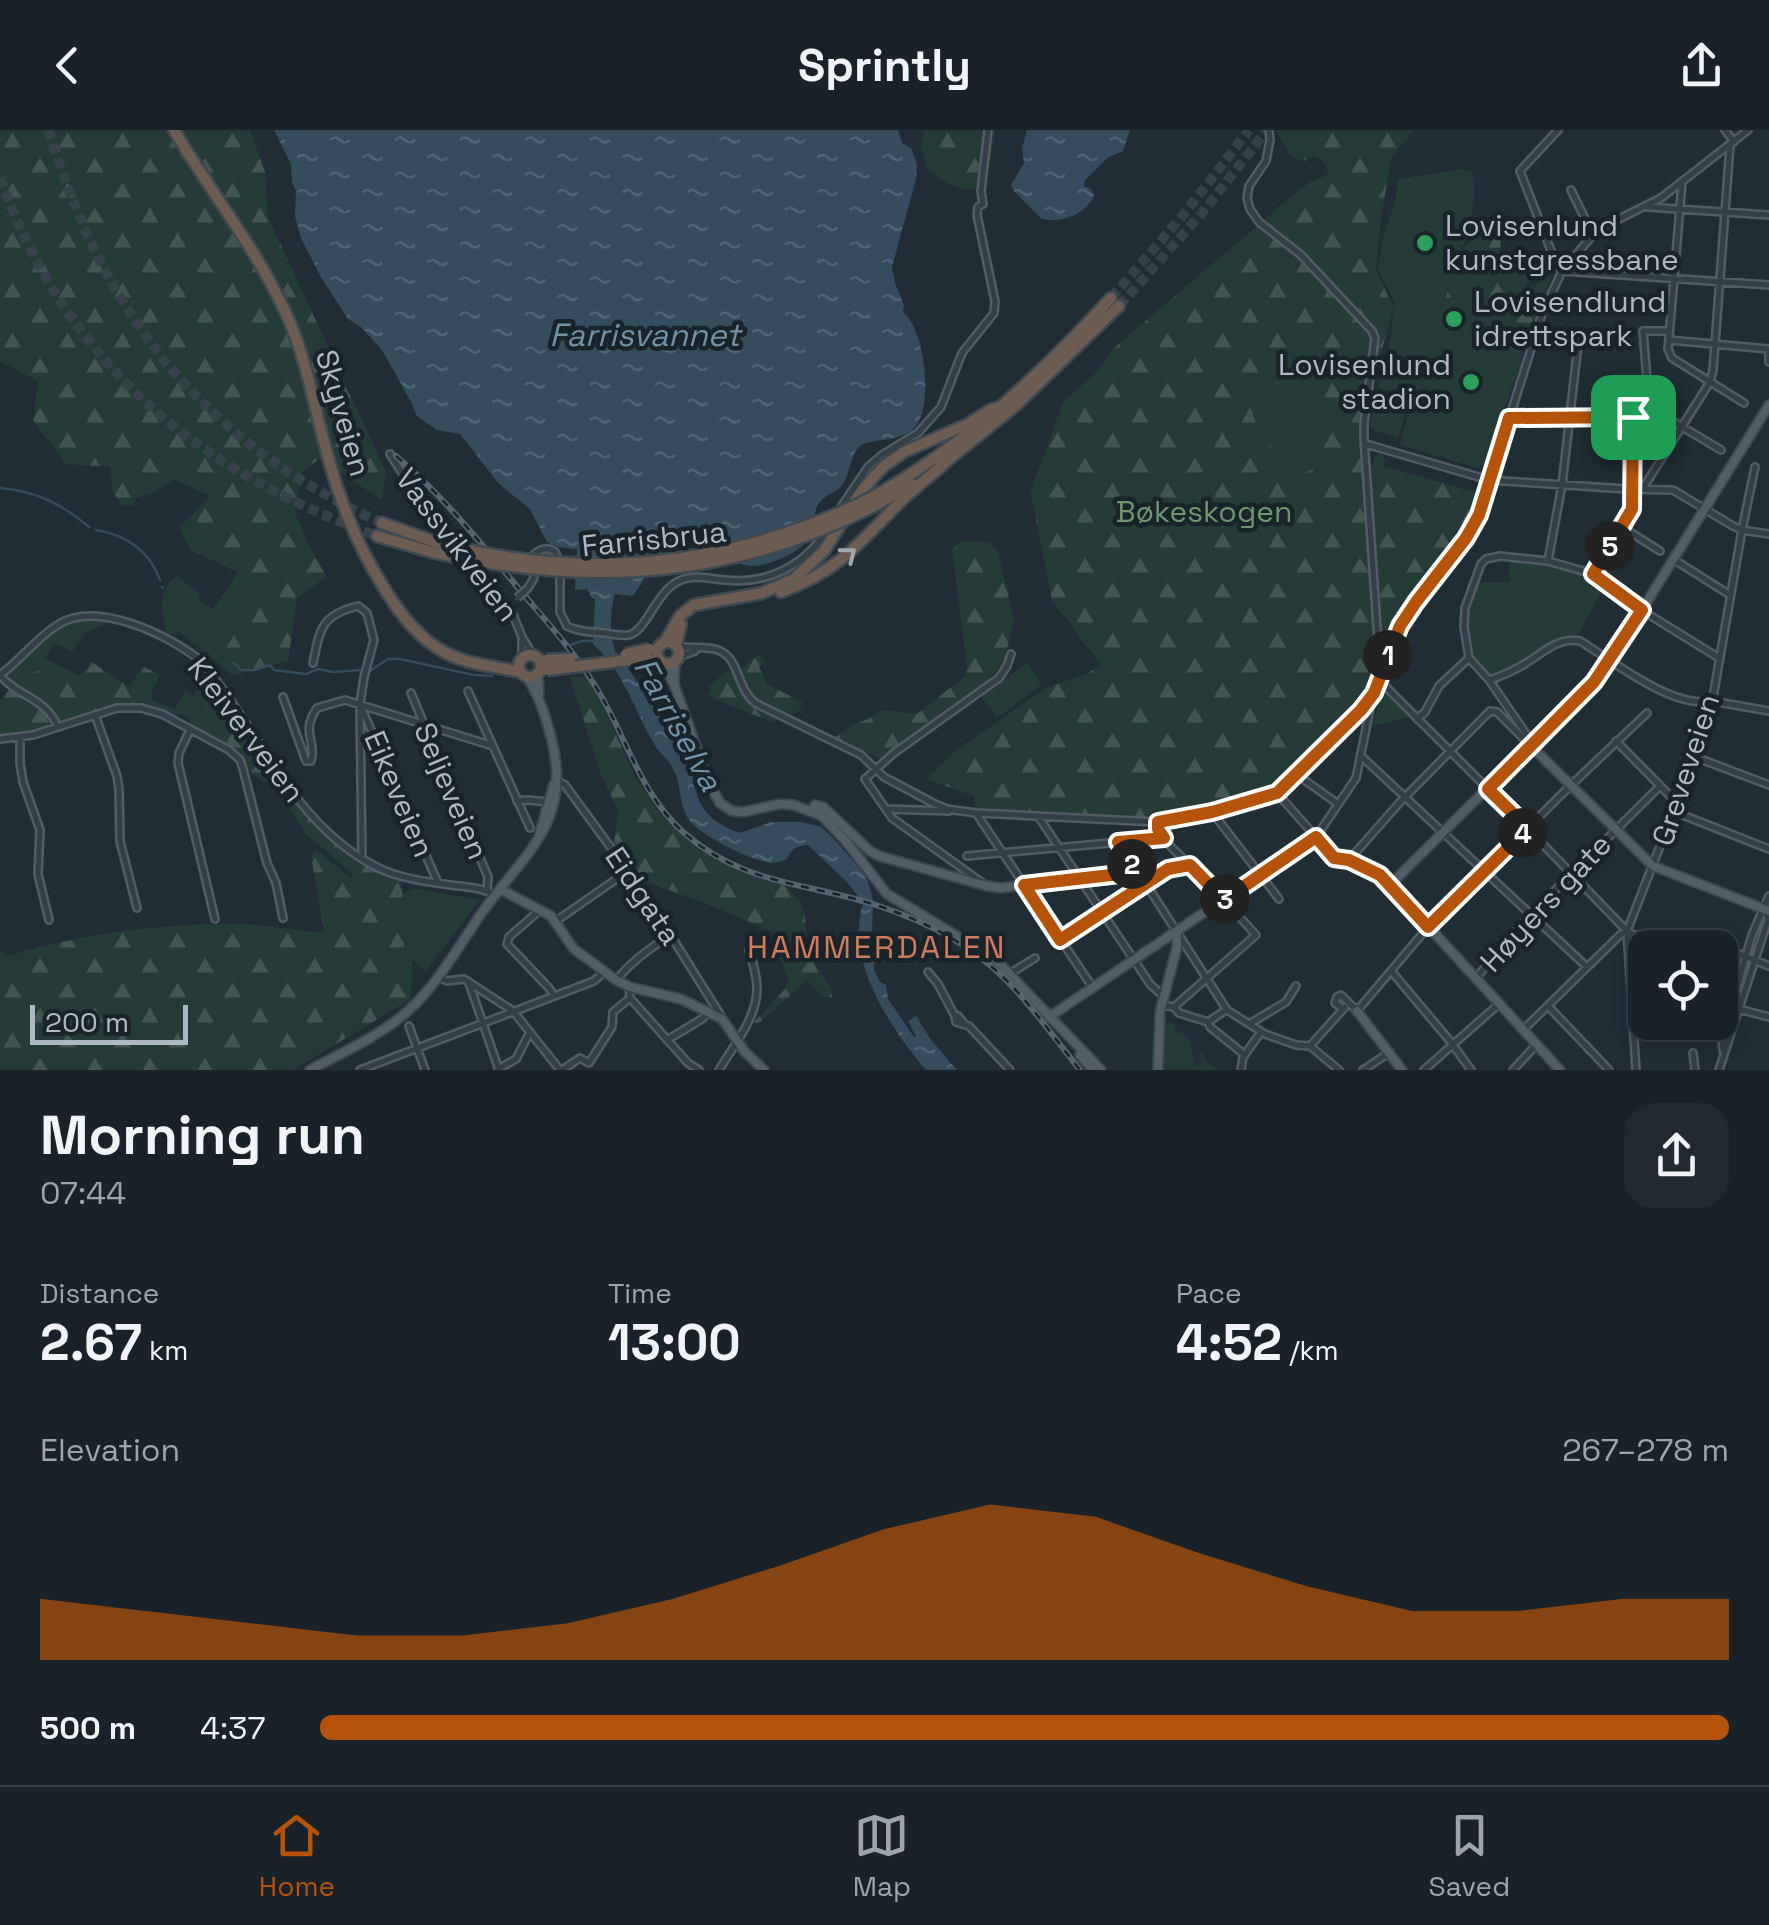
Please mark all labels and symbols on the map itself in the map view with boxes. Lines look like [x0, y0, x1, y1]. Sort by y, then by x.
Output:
place label: Lovisenlund kunstgressbane [1445, 206, 1679, 279]
marker: Lovisenlund kunstgressbane [1414, 232, 1436, 254]
place label: Lovisendlund idrettspark [1474, 282, 1666, 355]
marker: Lovisendlund idrettspark [1443, 308, 1465, 330]
water label: Farrisvannet [549, 315, 744, 355]
street label: Skyveien [307, 345, 380, 481]
place label: Lovisenlund stadion [1278, 345, 1451, 418]
marker: Lovisenlund stadion [1460, 371, 1482, 393]
pin [1591, 375, 1676, 460]
street label: Vassvikveien [387, 460, 528, 629]
park label: Bøkeskogen [1116, 492, 1292, 531]
street label: Farrisbrua [580, 512, 728, 565]
pin: 5 [1585, 521, 1635, 571]
one-way arrow [837, 548, 855, 565]
pin: 1 [1363, 630, 1413, 680]
street label: Kleiverveien [179, 649, 314, 810]
water label: Farriselva [625, 650, 731, 798]
street label: Greveveien [1643, 689, 1728, 851]
street label: Seljeveien [405, 716, 498, 865]
street label: Eikeveien [355, 725, 444, 863]
pin: 4 [1498, 808, 1548, 858]
street label: Høyers gate [1472, 825, 1620, 980]
street label: Eidgata [596, 839, 690, 952]
pin: 2 [1107, 839, 1157, 889]
pin: 3 [1200, 874, 1250, 924]
district label: HAMMERDALEN [747, 927, 1007, 967]
scale bar [30, 1000, 188, 1044]

